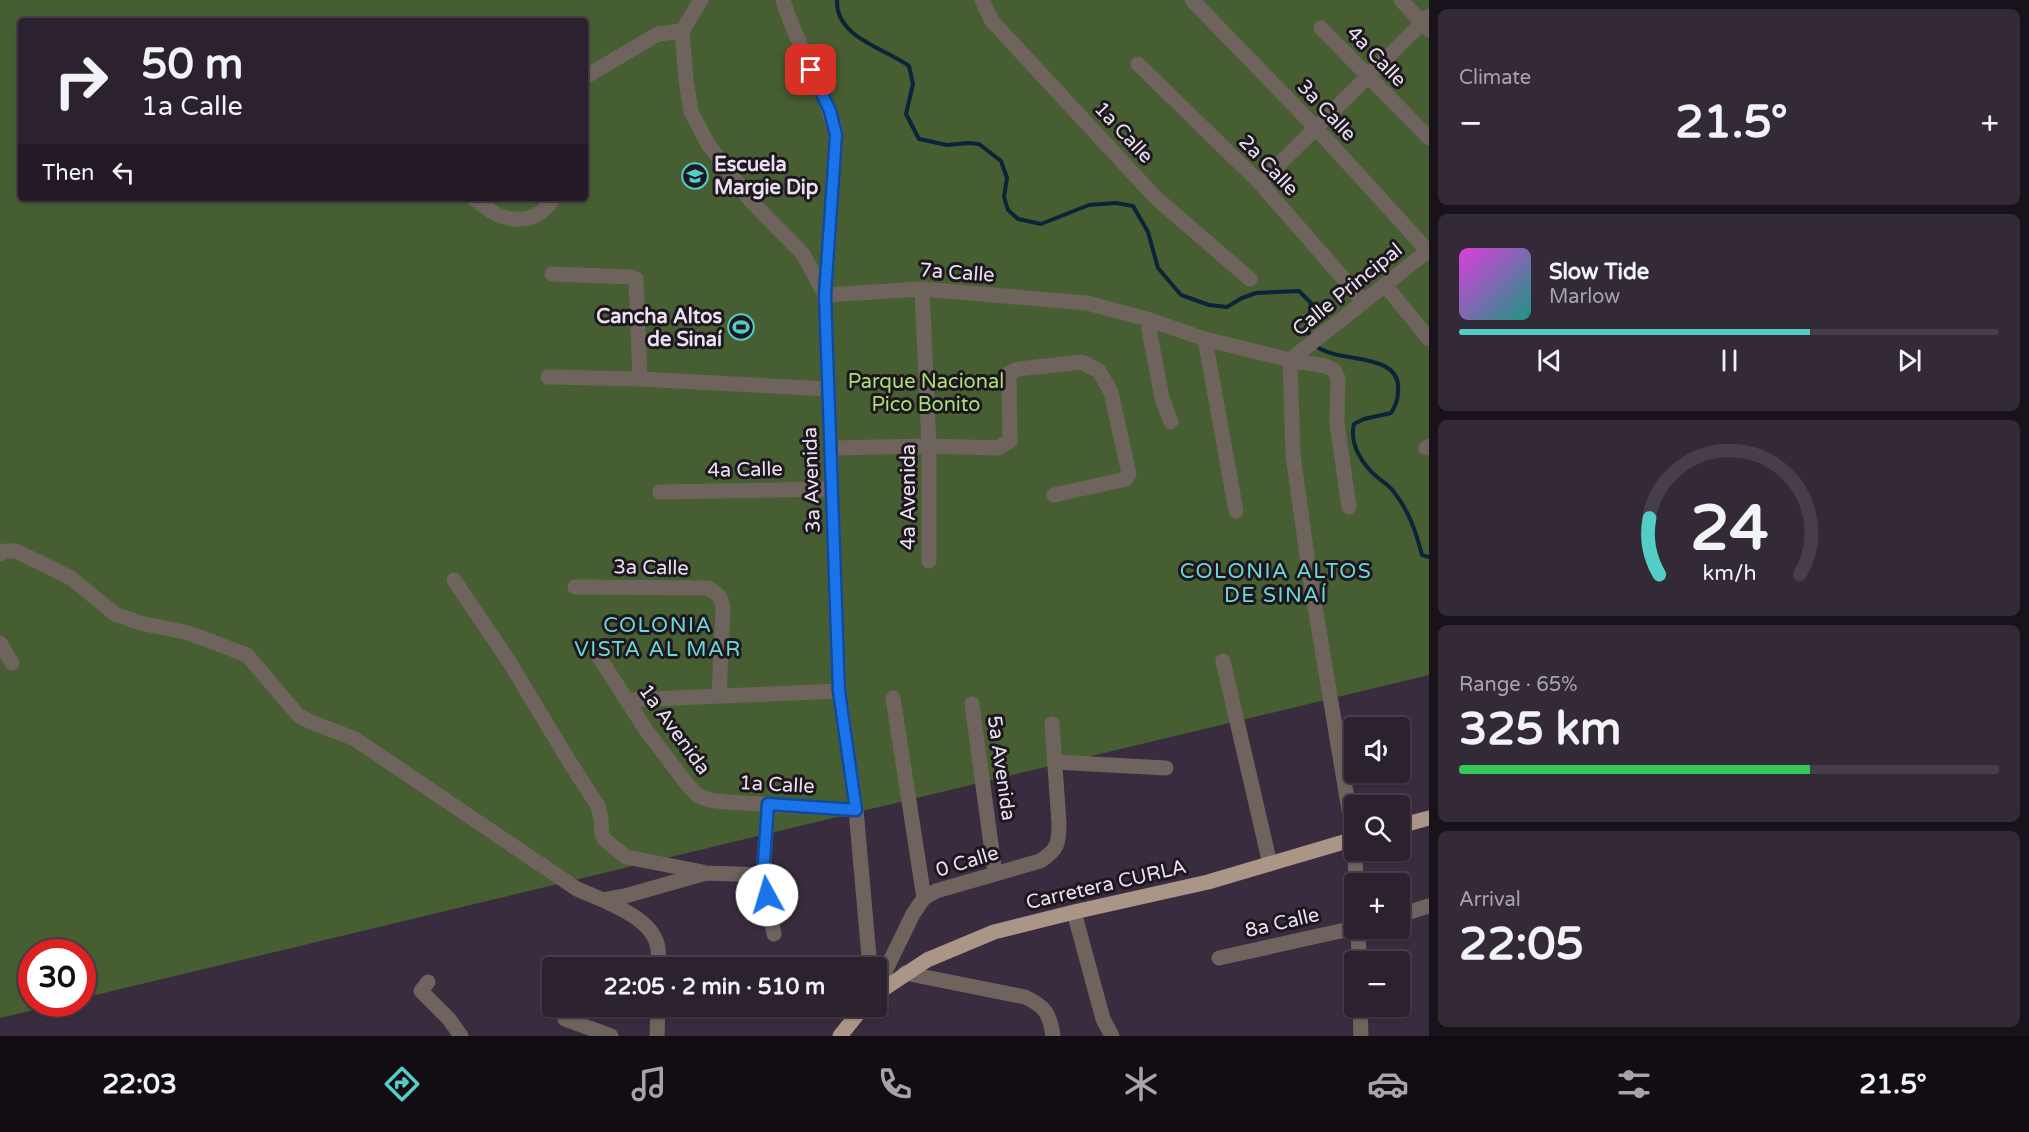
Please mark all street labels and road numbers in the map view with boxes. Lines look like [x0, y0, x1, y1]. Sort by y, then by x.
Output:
street label: 4a Calle [1341, 21, 1411, 92]
street label: 3a Calle [1292, 75, 1361, 146]
street label: 1a Calle [1089, 97, 1158, 168]
street label: 2a Calle [1233, 130, 1303, 201]
street label: Calle Principal [1288, 238, 1407, 341]
street label: 7a Calle [918, 258, 995, 288]
street label: 3a Avenida [798, 427, 826, 533]
street label: 4a Avenida [897, 444, 921, 550]
street label: 4a Calle [707, 457, 783, 483]
street label: 3a Calle [613, 555, 689, 581]
street label: 1a Avenida [633, 680, 715, 780]
street label: 5a Avenida [982, 714, 1020, 822]
street label: 1a Calle [739, 771, 815, 799]
street label: 0 Calle [933, 841, 1001, 883]
street label: Carretera CURLA [1024, 855, 1189, 915]
street label: 8a Calle [1243, 903, 1322, 943]

